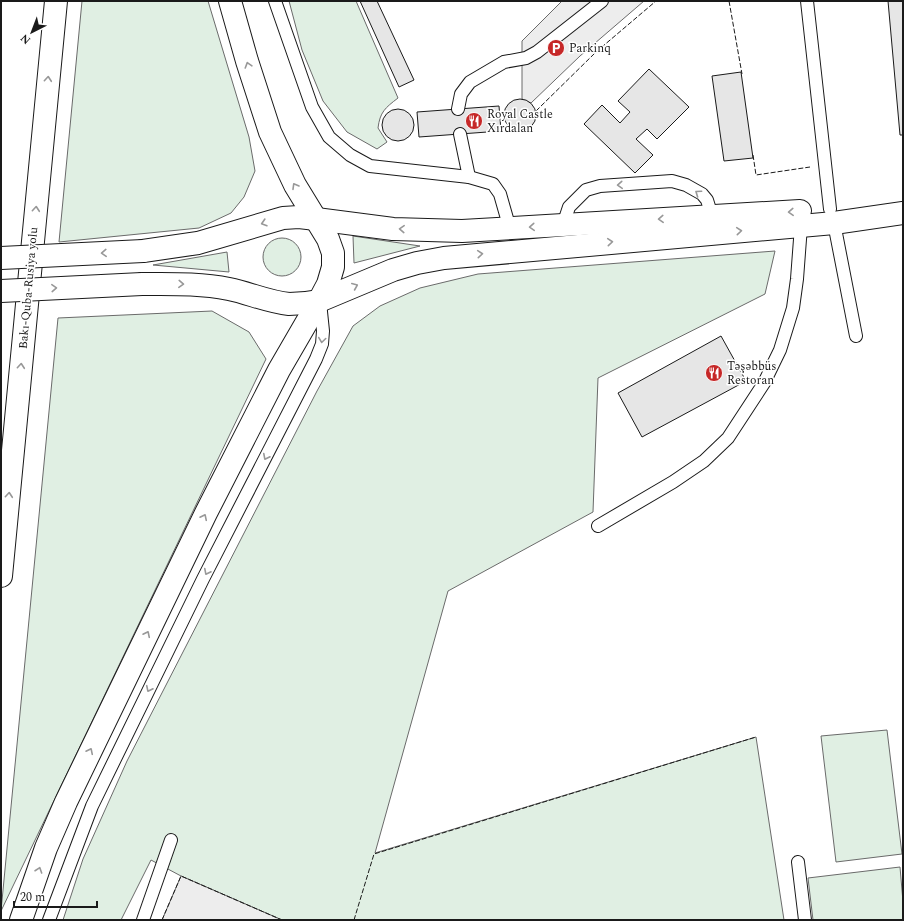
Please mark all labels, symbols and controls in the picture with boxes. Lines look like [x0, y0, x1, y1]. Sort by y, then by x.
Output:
north arrow [12, 12, 52, 52]
text: N [17, 30, 35, 48]
parking icon: Parkinq [546, 38, 566, 58]
place label: Parkinq [569, 39, 611, 58]
one-way arrow [244, 62, 253, 69]
one-way arrow [44, 76, 53, 82]
place label: Royal Castle Xırdalan [487, 105, 553, 138]
restaurant icon: Royal Castle Xırdalan [464, 111, 484, 131]
one-way arrow [616, 180, 623, 189]
one-way arrow [293, 183, 300, 190]
one-way arrow [695, 190, 702, 198]
one-way arrow [31, 206, 40, 212]
one-way arrow [788, 207, 794, 216]
one-way arrow [658, 215, 664, 224]
one-way arrow [260, 218, 267, 227]
one-way arrow [529, 223, 535, 232]
one-way arrow [399, 225, 405, 233]
street label: Bakı-Quba-Rusiya yolu [14, 226, 43, 350]
one-way arrow [736, 226, 742, 235]
one-way arrow [607, 238, 613, 247]
one-way arrow [101, 248, 107, 257]
one-way arrow [477, 250, 483, 259]
one-way arrow [178, 280, 184, 289]
one-way arrow [351, 283, 359, 291]
one-way arrow [51, 284, 57, 293]
one-way arrow [318, 337, 327, 343]
place label: Təşəbbüs Restoran [727, 357, 777, 390]
one-way arrow [16, 363, 25, 369]
restaurant icon: Təşəbbüs Restoran [704, 363, 724, 383]
one-way arrow [263, 452, 271, 460]
one-way arrow [4, 492, 13, 498]
one-way arrow [199, 514, 207, 521]
one-way arrow [204, 568, 212, 576]
one-way arrow [142, 631, 150, 638]
one-way arrow [146, 685, 154, 692]
one-way arrow [85, 748, 93, 755]
one-way arrow [34, 867, 42, 874]
scale bar [14, 883, 97, 909]
text: 20 m [20, 888, 45, 907]

